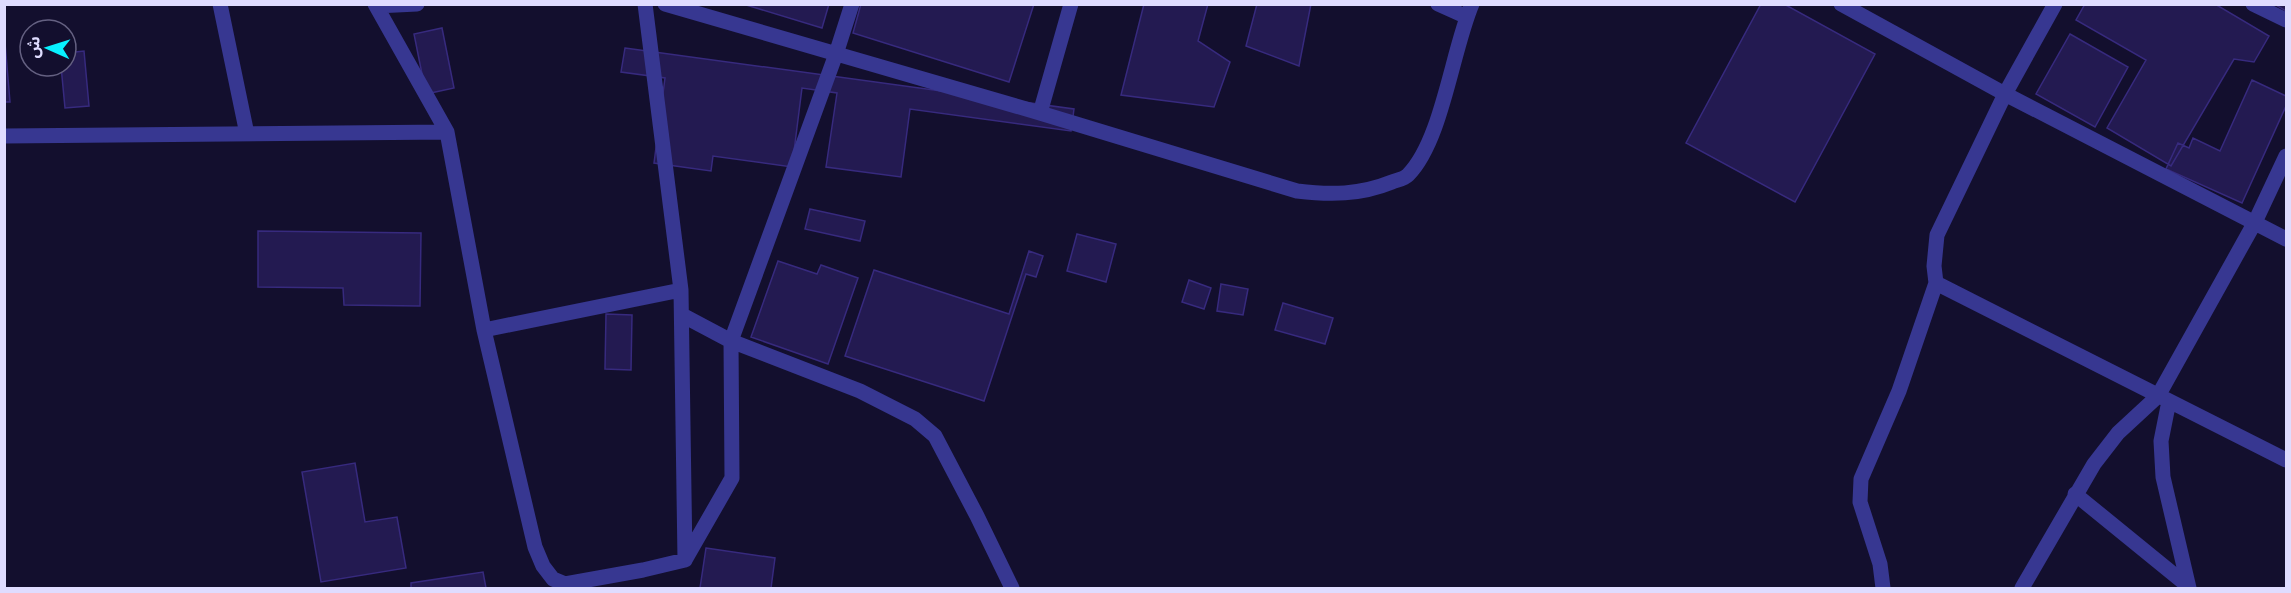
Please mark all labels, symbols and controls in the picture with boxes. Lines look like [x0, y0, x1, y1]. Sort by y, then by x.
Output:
north arrow [18, 18, 78, 78]
text: ش [23, 36, 44, 59]

